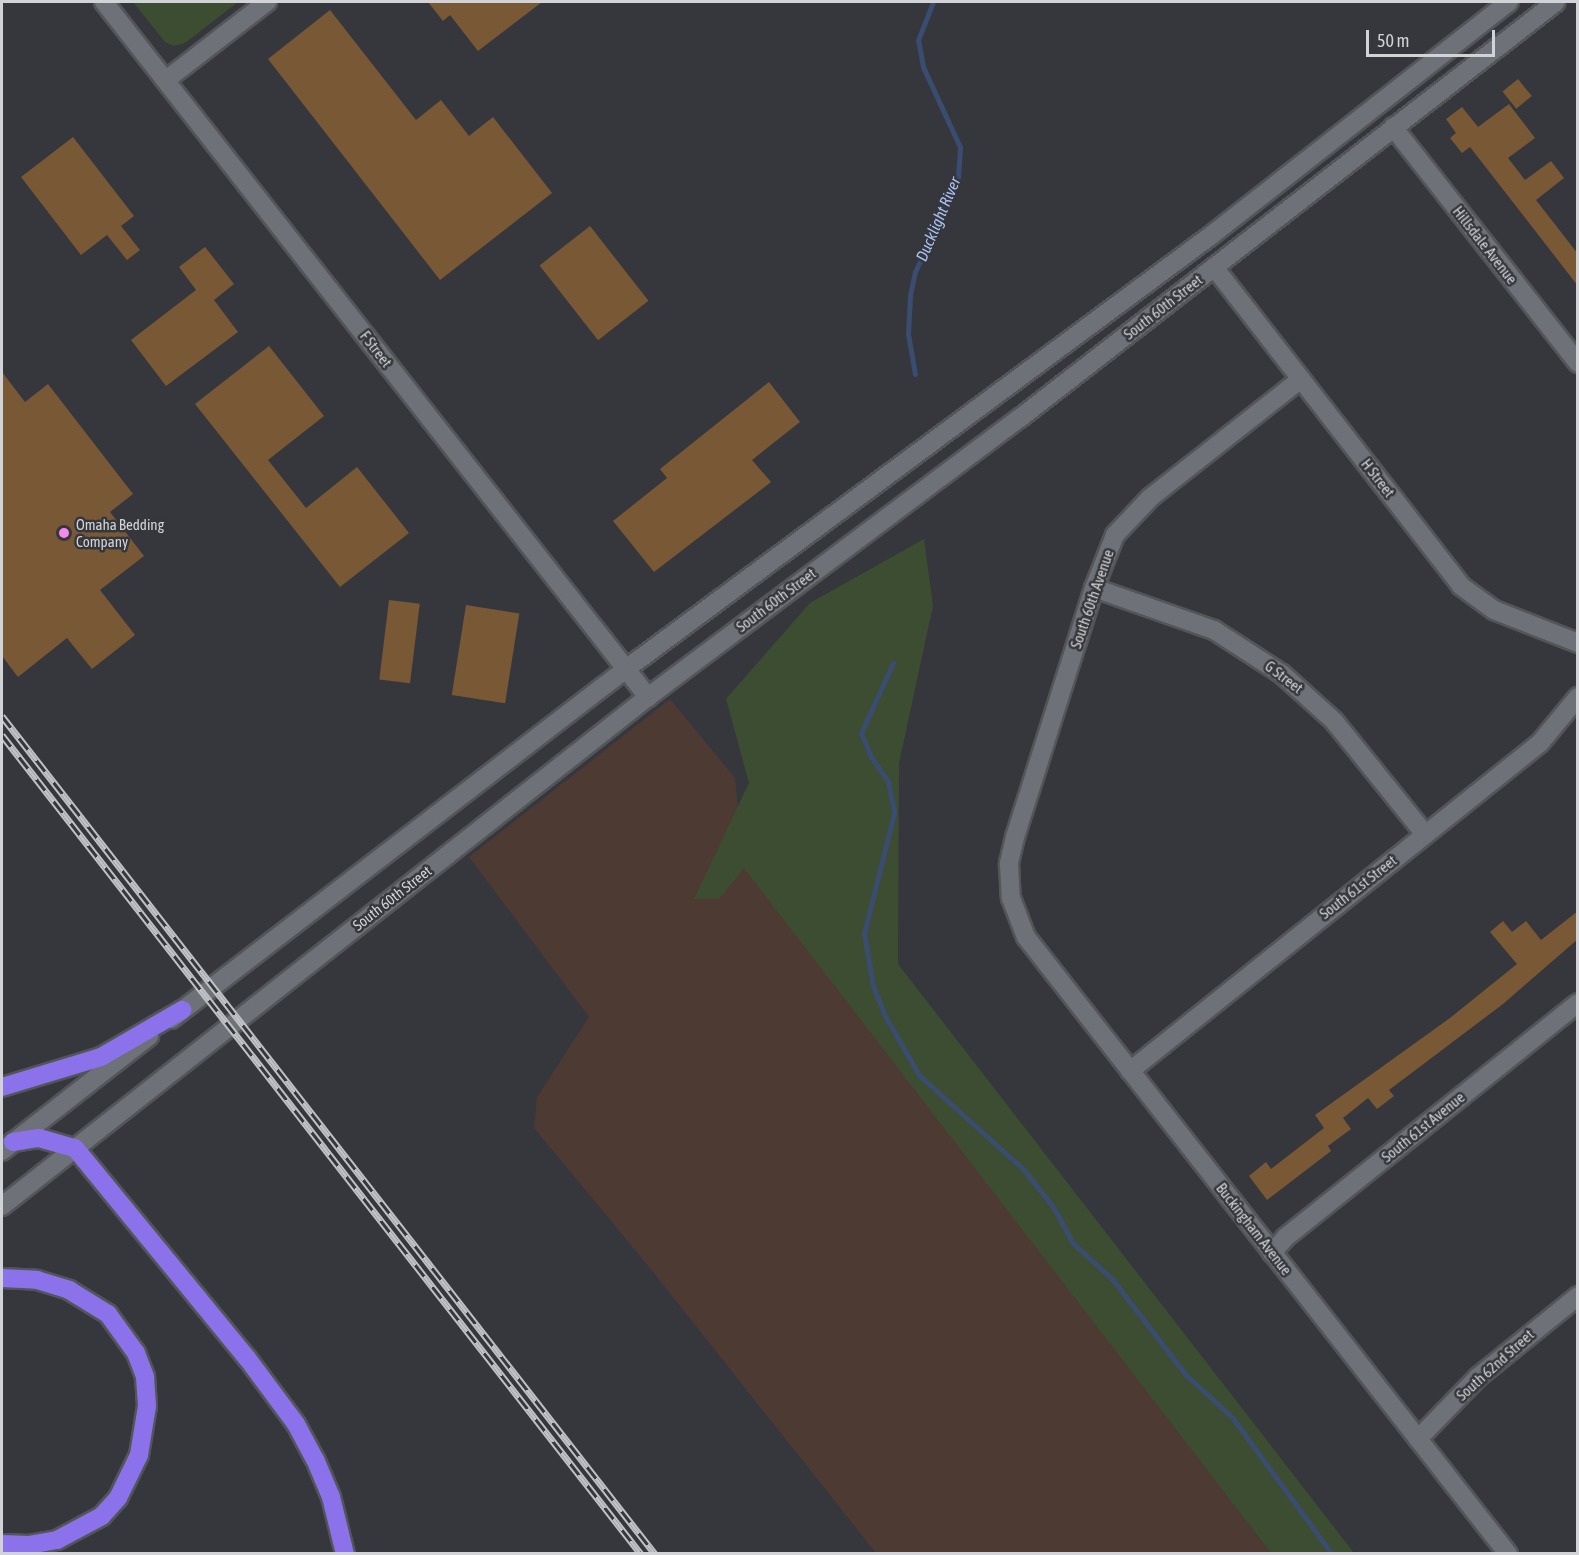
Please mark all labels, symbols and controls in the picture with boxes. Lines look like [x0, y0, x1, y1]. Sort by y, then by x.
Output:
scale bar [1369, 18, 1498, 56]
text: 50 m [1377, 30, 1409, 51]
water label: Ducklight River [912, 174, 964, 264]
street label: Hillsdale Avenue [1449, 203, 1521, 287]
street label: South 60th Street [1120, 271, 1206, 343]
street label: F Street [356, 327, 396, 371]
street label: H Street [1357, 455, 1399, 501]
place label: Omaha Bedding Company [76, 515, 164, 550]
marker: Omaha Bedding Company [57, 526, 71, 540]
street label: South 60th Avenue [1067, 547, 1117, 651]
street label: South 60th Street [733, 564, 819, 636]
street label: G Street [1261, 657, 1307, 697]
street label: South 61st Street [1316, 851, 1400, 923]
street label: South 60th Street [349, 862, 435, 934]
street label: South 61st Avenue [1378, 1088, 1468, 1166]
street label: Buckingham Avenue [1212, 1179, 1296, 1279]
street label: South 62nd Street [1453, 1326, 1537, 1404]

